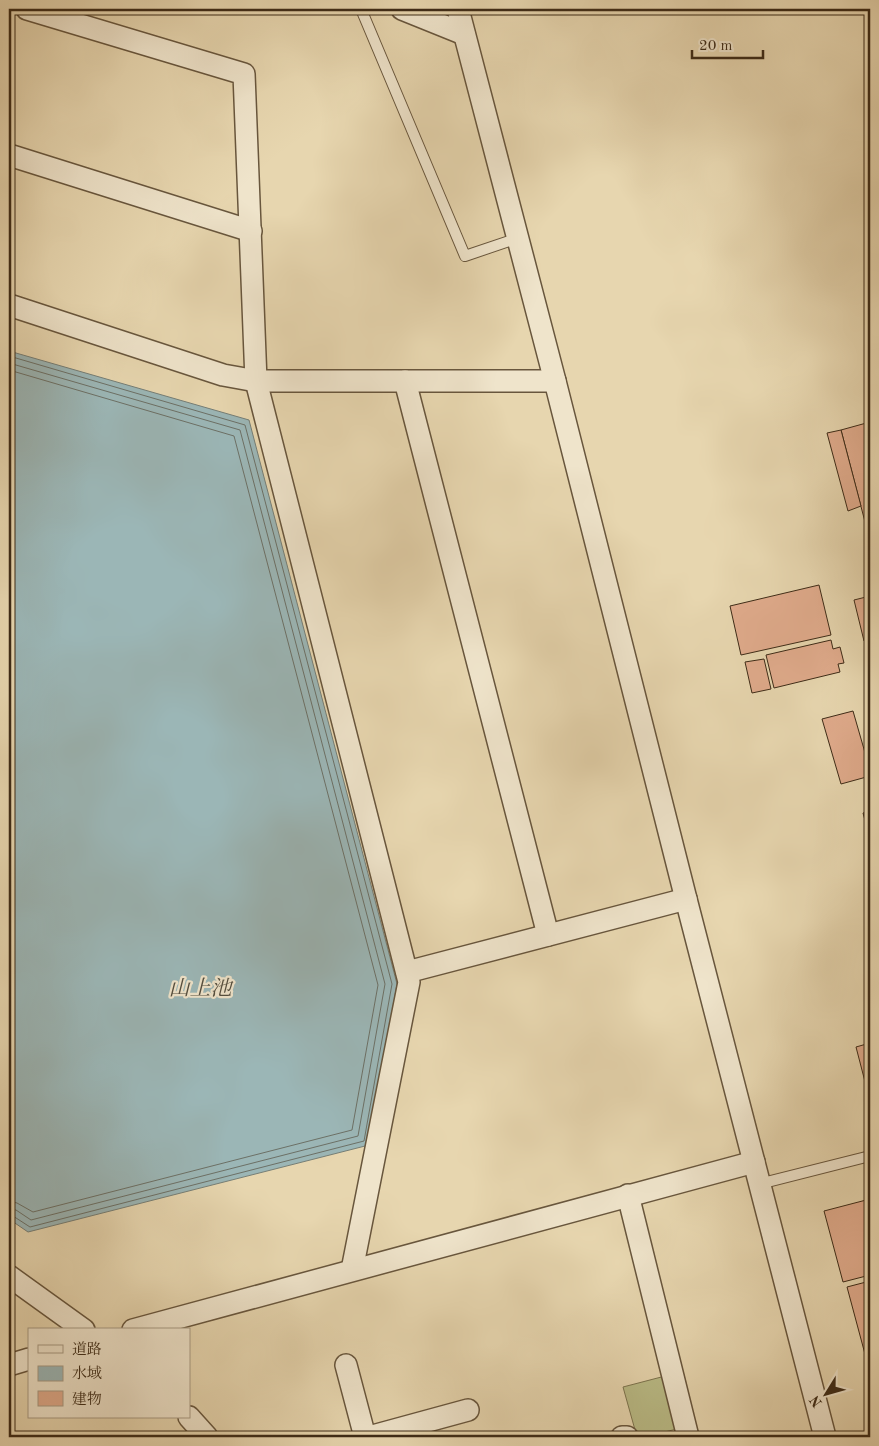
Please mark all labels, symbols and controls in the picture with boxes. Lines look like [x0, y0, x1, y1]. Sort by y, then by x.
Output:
scale bar [692, 28, 763, 60]
text: 20 m [699, 39, 733, 54]
water label: 山上池 [169, 977, 233, 1000]
legend [28, 1328, 190, 1418]
text: 道路 [72, 1341, 102, 1358]
text: 水域 [72, 1365, 102, 1382]
north arrow [802, 1368, 852, 1418]
text: 建物 [72, 1391, 102, 1408]
text: N [807, 1392, 825, 1410]

